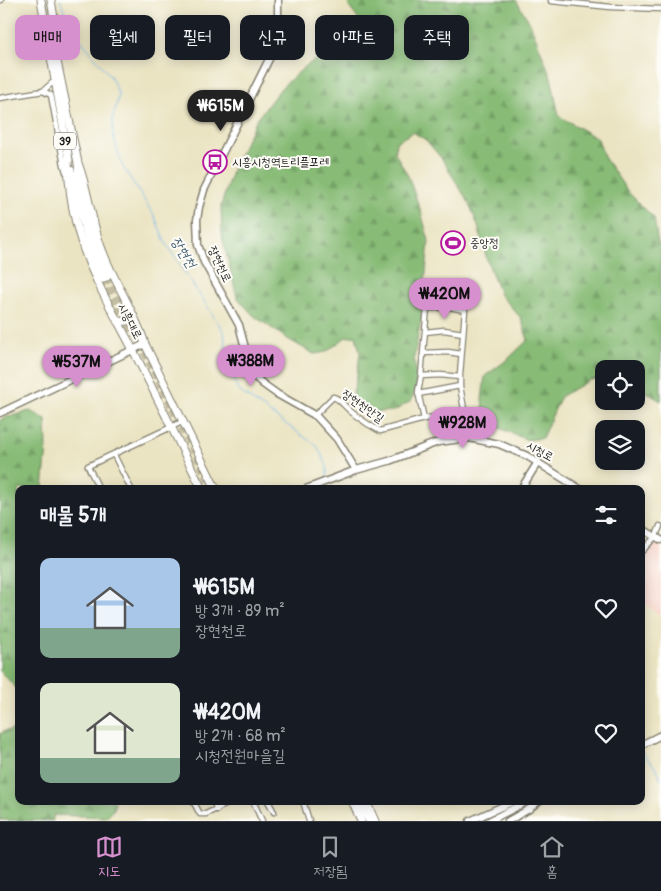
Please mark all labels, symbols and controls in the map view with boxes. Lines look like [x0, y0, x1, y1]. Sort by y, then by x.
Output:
chip: 매매 [15, 15, 80, 60]
chip: 월세 [90, 15, 155, 60]
chip: 필터 [165, 15, 230, 60]
chip: 신규 [240, 15, 305, 60]
chip: 아파트 [315, 15, 394, 60]
chip: 주택 [404, 15, 469, 60]
pin: ₩615M [186, 90, 256, 132]
text: ₩615M [198, 96, 244, 116]
road number: 39 [54, 132, 76, 150]
bus stop icon: 시흥시청역트리플포레 [202, 149, 228, 175]
place label: 시흥시청역트리플포레 [232, 155, 329, 170]
sports icon: 중앙정 [440, 230, 466, 256]
water label: 장현천 [167, 233, 201, 273]
place label: 중앙정 [470, 236, 499, 251]
street label: 장현천로 [205, 244, 235, 285]
pin: ₩420M [410, 278, 480, 320]
text: ₩420M [420, 284, 470, 304]
street label: 시흥대로 [114, 301, 145, 342]
pin: ₩388M [216, 344, 286, 387]
pin: ₩537M [42, 346, 112, 388]
text: ₩388M [228, 351, 274, 371]
text: ₩537M [53, 352, 101, 372]
map controls [595, 360, 645, 470]
button: locate [595, 360, 645, 410]
street label: 장현천안길 [339, 386, 387, 427]
pin: ₩928M [428, 406, 498, 449]
text: ₩928M [440, 413, 486, 433]
button: layers [595, 420, 645, 470]
street label: 시청로 [523, 438, 556, 465]
icon: filters [592, 501, 620, 529]
text: 매물 5개 [40, 502, 107, 529]
text: ₩615M [195, 574, 255, 601]
icon: home [80, 578, 140, 638]
icon: heart [592, 594, 620, 622]
text: 방 3개 · 89 m² [195, 601, 285, 621]
text: 장현천로 [195, 621, 247, 641]
text: ₩420M [195, 699, 261, 726]
icon: home [80, 703, 140, 763]
icon: heart [592, 719, 620, 747]
text: 방 2개 · 68 m² [195, 726, 286, 746]
text: 시청전원마을길 [195, 746, 285, 766]
tab: 지도 [95, 833, 123, 881]
tab: 저장됨 [314, 833, 347, 881]
tab: 홈 [538, 833, 566, 881]

